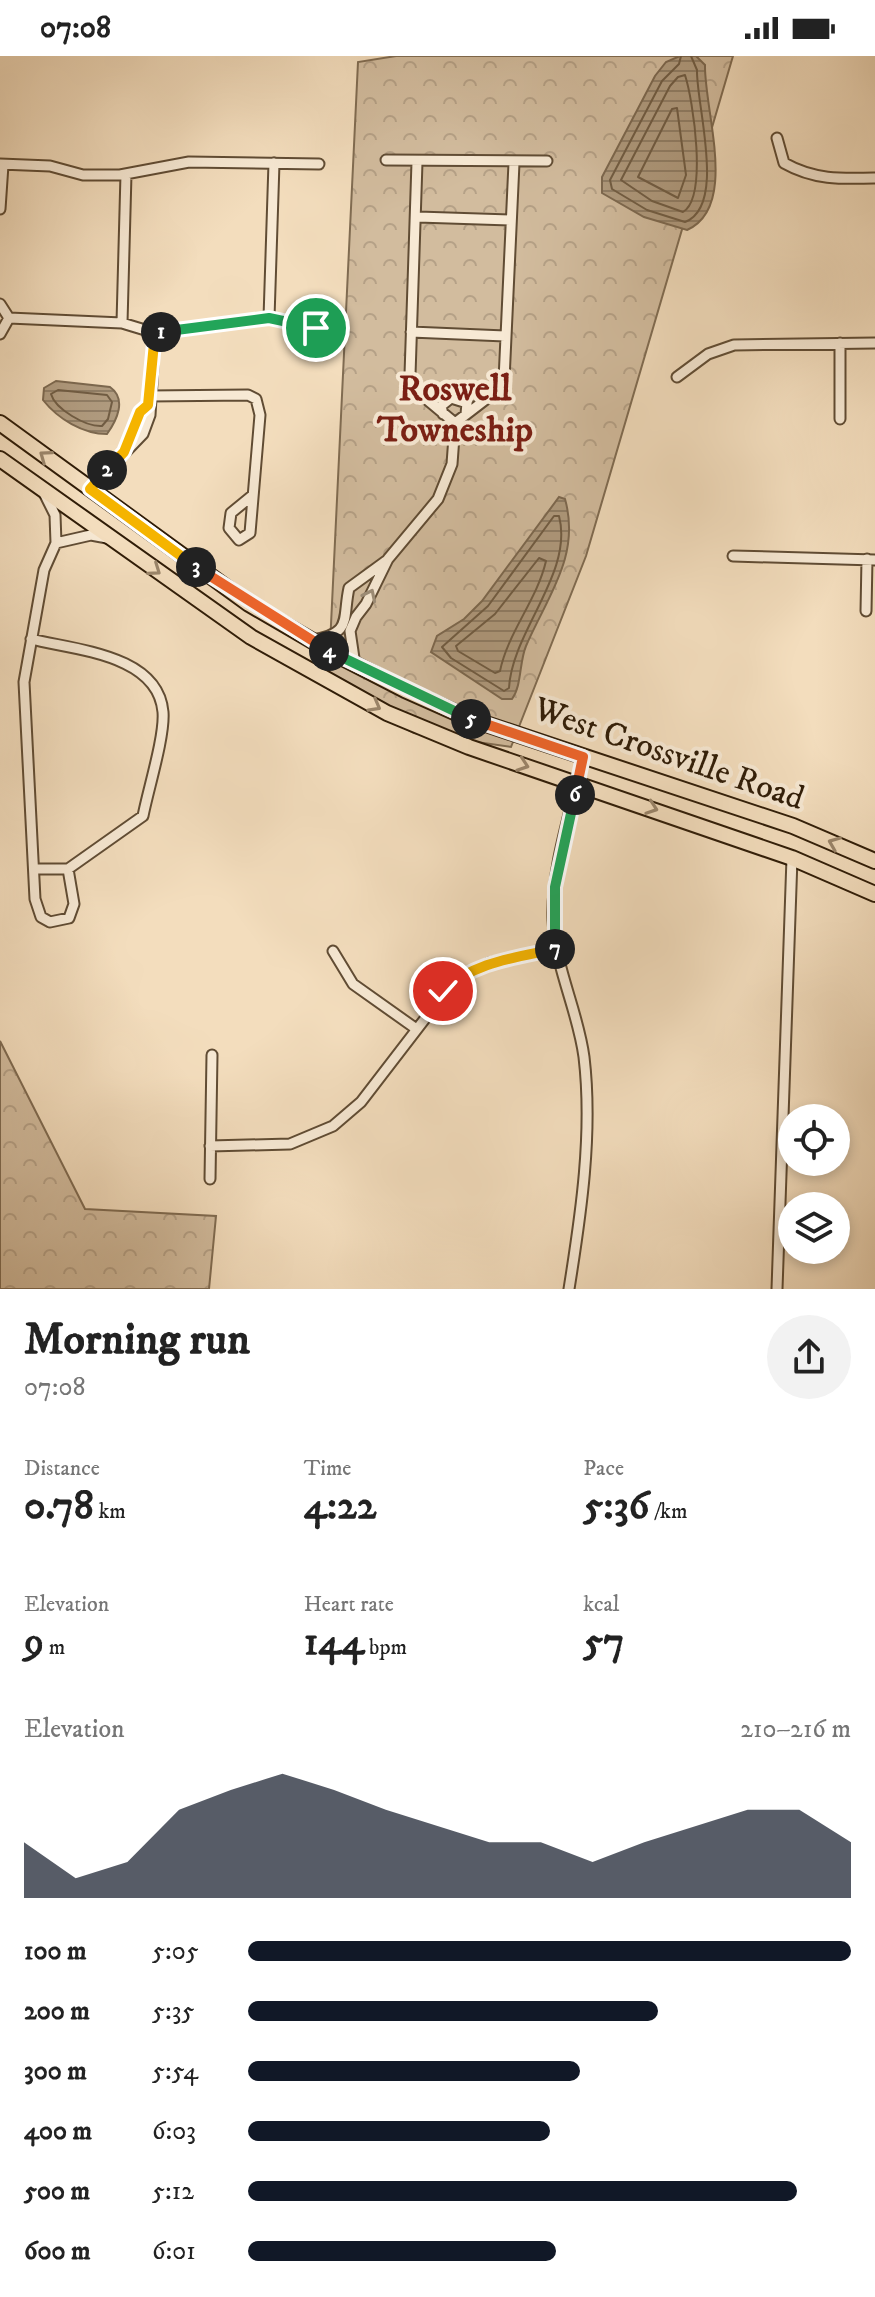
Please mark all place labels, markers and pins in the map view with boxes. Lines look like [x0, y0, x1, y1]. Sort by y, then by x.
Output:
pin [282, 294, 350, 362]
pin: 1 [141, 312, 181, 352]
pin: 2 [87, 450, 127, 490]
pin: 3 [176, 547, 216, 587]
pin: 4 [309, 631, 349, 671]
pin: 5 [451, 699, 491, 739]
pin: 6 [555, 775, 595, 815]
pin: 7 [535, 929, 575, 969]
pin [409, 957, 477, 1025]

